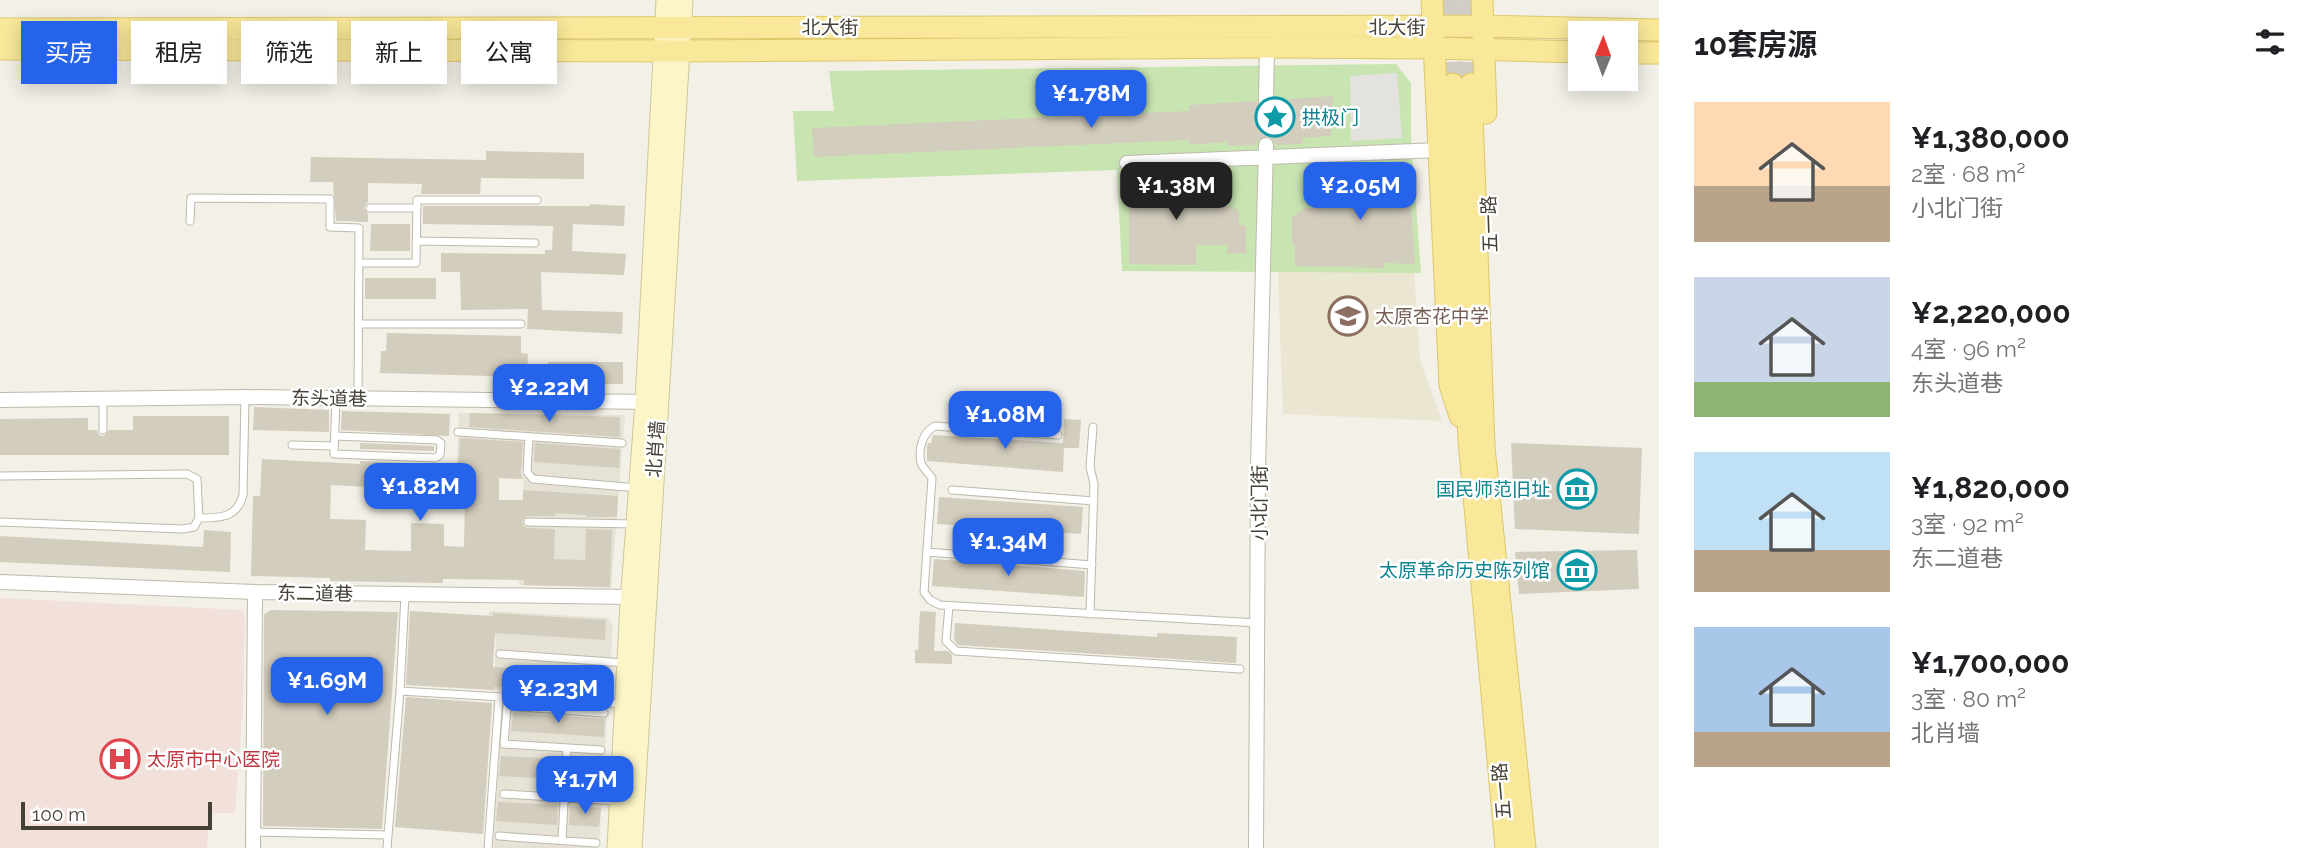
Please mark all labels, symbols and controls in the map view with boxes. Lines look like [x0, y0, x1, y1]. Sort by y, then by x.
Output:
street label: 北大街 [801, 16, 859, 38]
street label: 北大街 [1368, 16, 1426, 38]
chip: 买房 [21, 21, 117, 84]
chip: 租房 [131, 21, 227, 84]
chip: 筛选 [241, 21, 337, 84]
chip: 新上 [351, 21, 447, 84]
chip: 公寓 [461, 21, 557, 84]
north arrow [1568, 21, 1638, 91]
map controls [1568, 21, 1638, 91]
icon: filters [2251, 23, 2289, 61]
text: 10套房源 [1694, 27, 1817, 62]
pin: ¥1.78M [1034, 71, 1148, 130]
text: ¥1.78M [1051, 79, 1131, 106]
place icon: 拱极门 [1254, 96, 1296, 138]
place label: 拱极门 [1302, 106, 1359, 128]
text: ¥1,380,000 [1911, 120, 2070, 155]
icon: home [1750, 130, 1834, 214]
text: 2室 · 68 m² [1911, 160, 2026, 187]
pin: ¥1.38M [1119, 162, 1233, 222]
pin: ¥2.05M [1303, 162, 1417, 222]
text: ¥1.38M [1136, 171, 1216, 198]
text: ¥2.05M [1319, 171, 1401, 198]
text: 小北门街 [1911, 194, 2003, 221]
street label: 五一路 [1477, 195, 1501, 253]
school or university icon: 太原杏花中学 [1327, 295, 1369, 337]
text: ¥2,220,000 [1911, 295, 2071, 330]
place label: 太原杏花中学 [1375, 305, 1489, 327]
icon: home [1750, 305, 1834, 389]
text: 4室 · 96 m² [1911, 335, 2026, 362]
pin: ¥2.22M [492, 364, 606, 424]
text: 东头道巷 [1911, 369, 2003, 396]
text: ¥2.22M [509, 373, 589, 400]
street label: 东头道巷 [291, 386, 367, 410]
pin: ¥1.08M [948, 392, 1062, 451]
text: ¥1.08M [965, 400, 1045, 427]
street label: 北肖墙 [642, 420, 668, 478]
pin: ¥1.82M [363, 463, 477, 523]
street label: 小北门街 [1248, 465, 1270, 541]
museum icon: 国民师范旧址 [1556, 468, 1598, 510]
text: ¥1,820,000 [1911, 470, 2070, 505]
text: ¥1.82M [380, 472, 460, 499]
place label: 国民师范旧址 [1436, 478, 1550, 500]
icon: home [1750, 480, 1834, 564]
text: 3室 · 92 m² [1911, 510, 2024, 537]
pin: ¥1.34M [951, 518, 1065, 578]
text: ¥1.34M [969, 527, 1047, 554]
text: 东二道巷 [1911, 544, 2003, 571]
museum icon: 太原革命历史陈列馆 [1556, 549, 1598, 591]
place label: 太原革命历史陈列馆 [1379, 559, 1550, 581]
street label: 东二道巷 [277, 581, 353, 605]
text: ¥1,700,000 [1911, 645, 2069, 680]
icon: home [1750, 655, 1834, 739]
pin: ¥1.69M [270, 658, 384, 717]
text: ¥1.69M [287, 666, 367, 693]
pin: ¥2.23M [501, 666, 615, 725]
text: ¥2.23M [518, 674, 598, 701]
text: 3室 · 80 m² [1911, 685, 2026, 712]
text: 北肖墙 [1911, 719, 1980, 746]
hospital icon: 太原市中心医院 [99, 738, 141, 780]
place label: 太原市中心医院 [147, 748, 280, 770]
pin: ¥1.7M [536, 756, 634, 816]
street label: 五一路 [1488, 762, 1514, 820]
text: ¥1.7M [552, 765, 618, 792]
scale bar [21, 799, 212, 831]
text: 100 m [32, 803, 86, 825]

